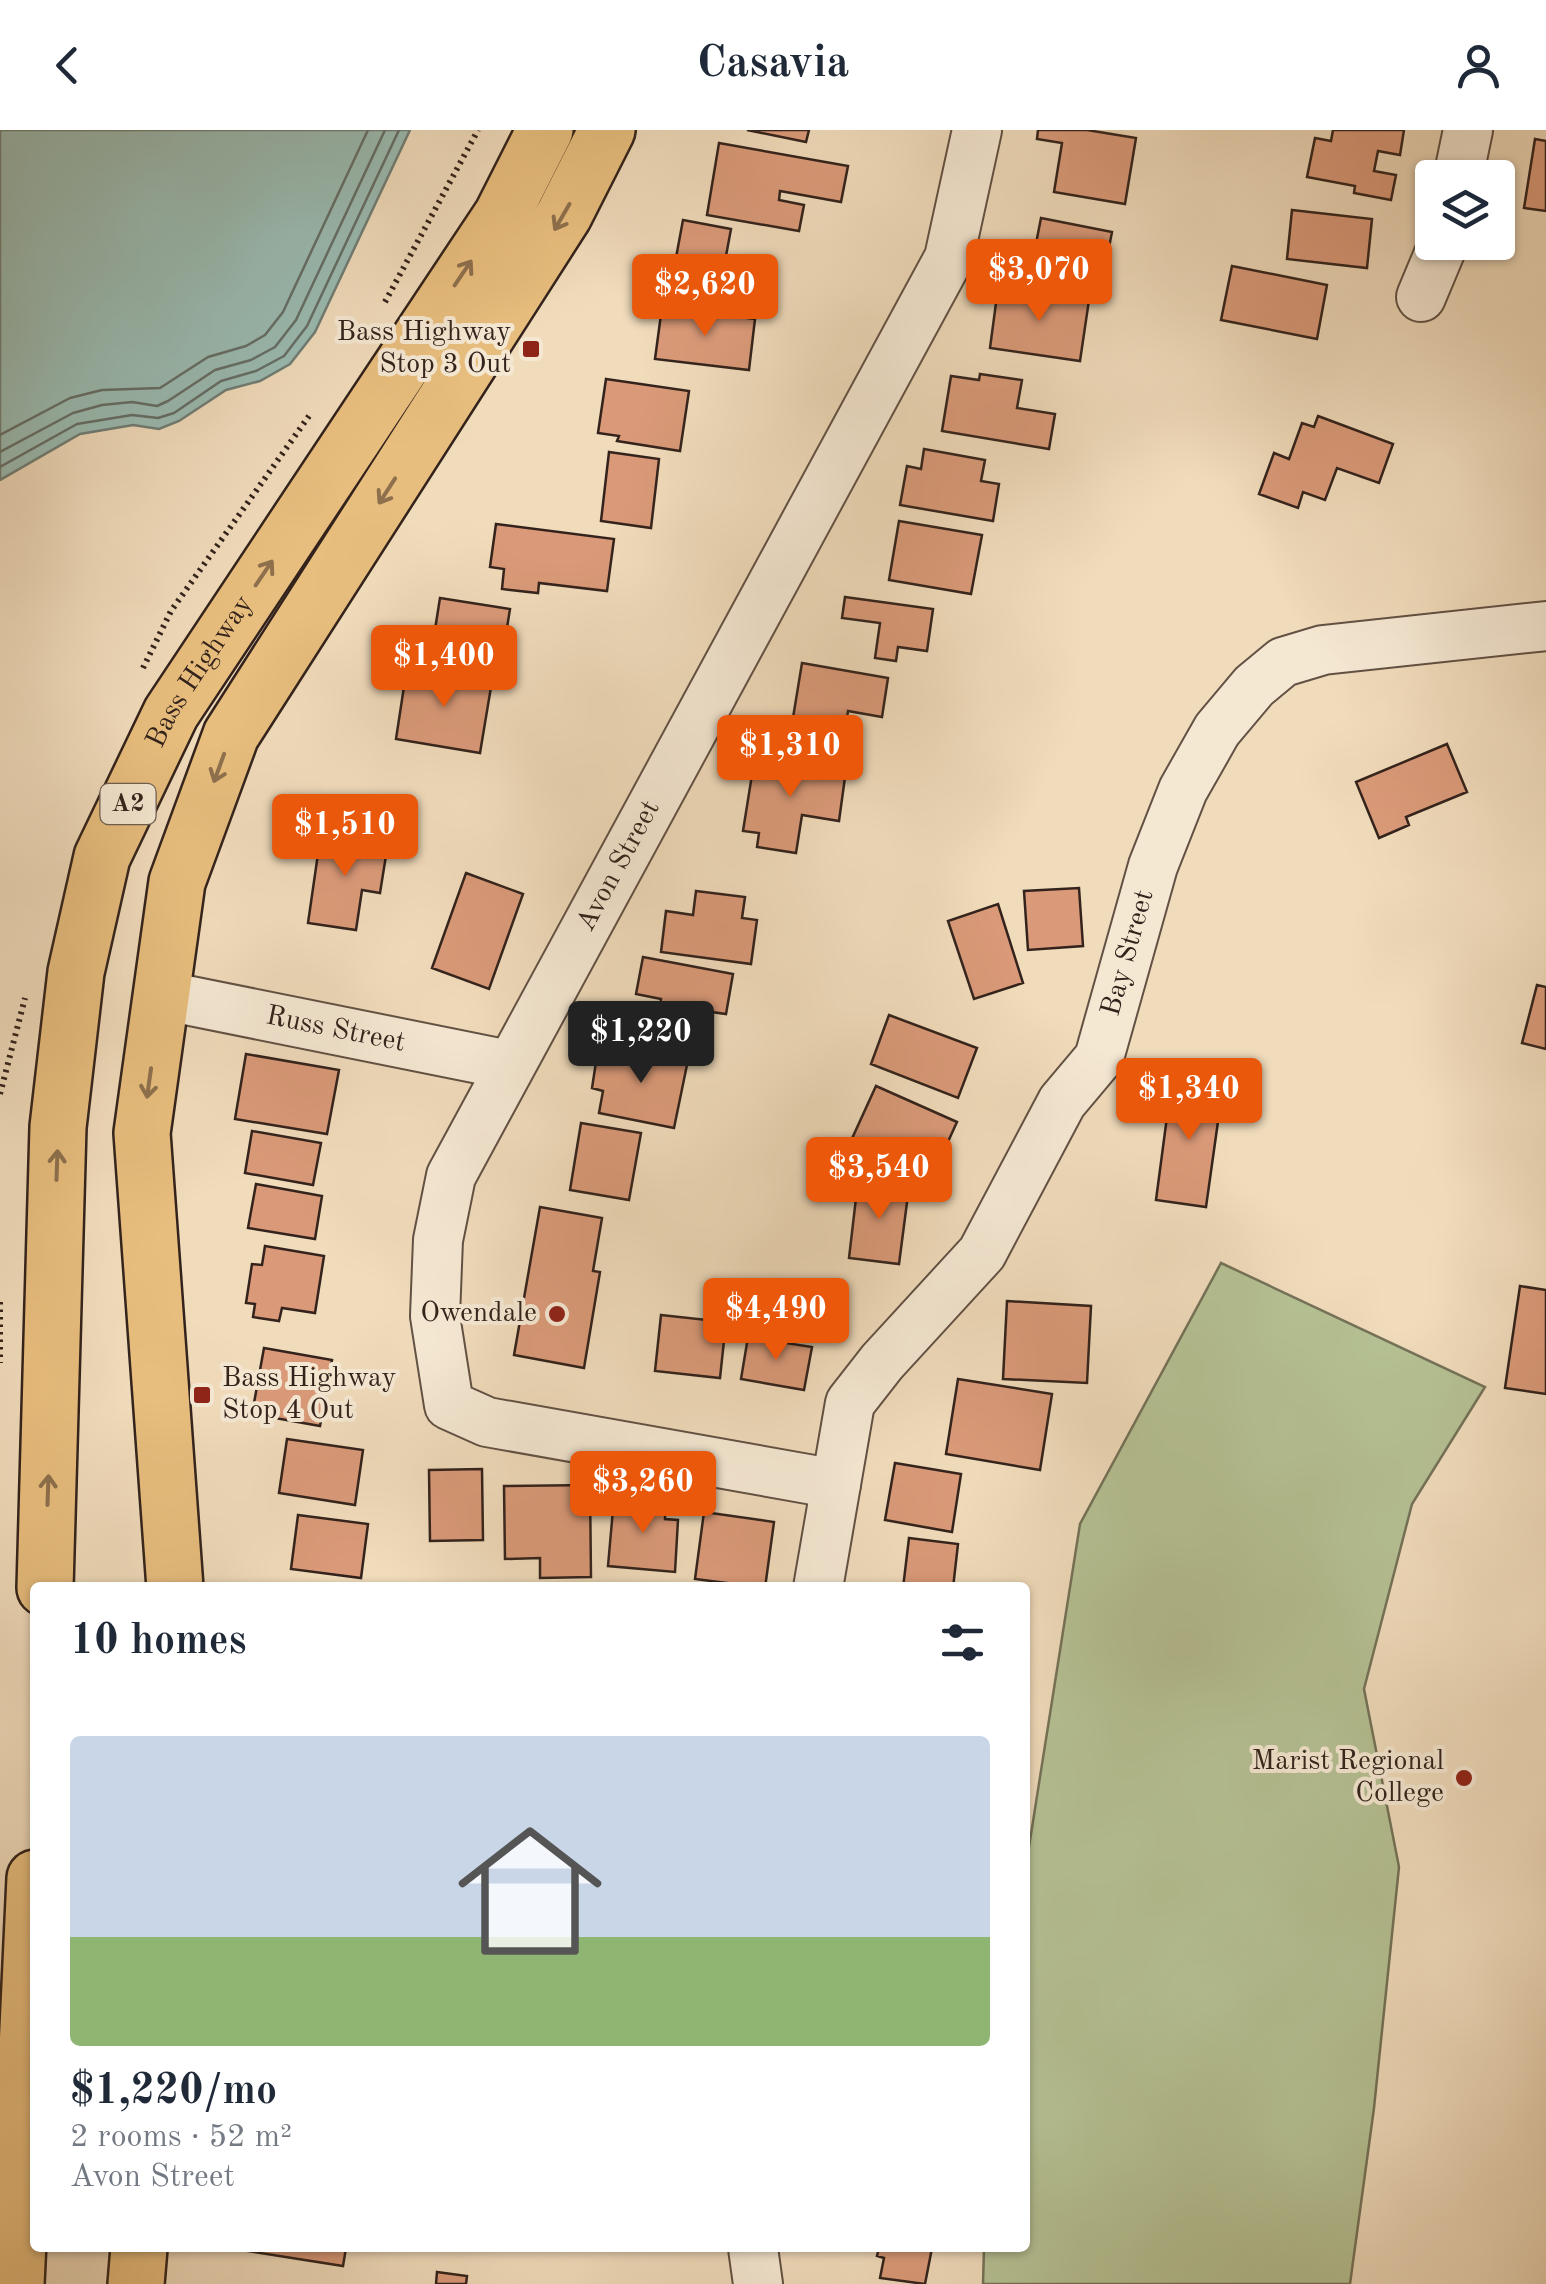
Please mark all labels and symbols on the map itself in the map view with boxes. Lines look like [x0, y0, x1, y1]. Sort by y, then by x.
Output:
one-way arrow [551, 201, 571, 231]
pin: $3,070 [958, 239, 1120, 324]
pin: $2,620 [624, 254, 786, 339]
one-way arrow [452, 259, 473, 287]
place label: Bass Highway Stop 3 Out [337, 319, 511, 379]
marker: Bass Highway Stop 3 Out [520, 338, 542, 360]
one-way arrow [377, 476, 398, 505]
one-way arrow [254, 559, 275, 588]
street label: Bass Highway [142, 591, 259, 752]
pin: $1,400 [363, 625, 525, 710]
pin: $1,310 [709, 715, 871, 800]
one-way arrow [209, 752, 227, 783]
road number: A2 [100, 784, 156, 824]
pin: $1,510 [264, 794, 426, 879]
street label: Avon Street [572, 796, 666, 936]
street label: Bay Street [1097, 887, 1160, 1019]
pin: $1,220 [560, 1001, 722, 1086]
street label: Russ Street [263, 1002, 408, 1058]
pin: $1,340 [1108, 1058, 1270, 1143]
one-way arrow [139, 1067, 158, 1099]
pin: $3,540 [798, 1137, 960, 1222]
one-way arrow [47, 1150, 66, 1182]
pin: $4,490 [695, 1278, 857, 1363]
place label: Owendale [420, 1300, 537, 1328]
marker: Owendale [546, 1303, 568, 1325]
place label: Bass Highway Stop 4 Out [222, 1365, 396, 1425]
marker: Bass Highway Stop 4 Out [191, 1384, 213, 1406]
pin: $3,260 [562, 1451, 724, 1536]
one-way arrow [38, 1475, 57, 1507]
place label: Marist Regional College [1252, 1748, 1444, 1808]
marker: Marist Regional College [1453, 1767, 1475, 1789]

